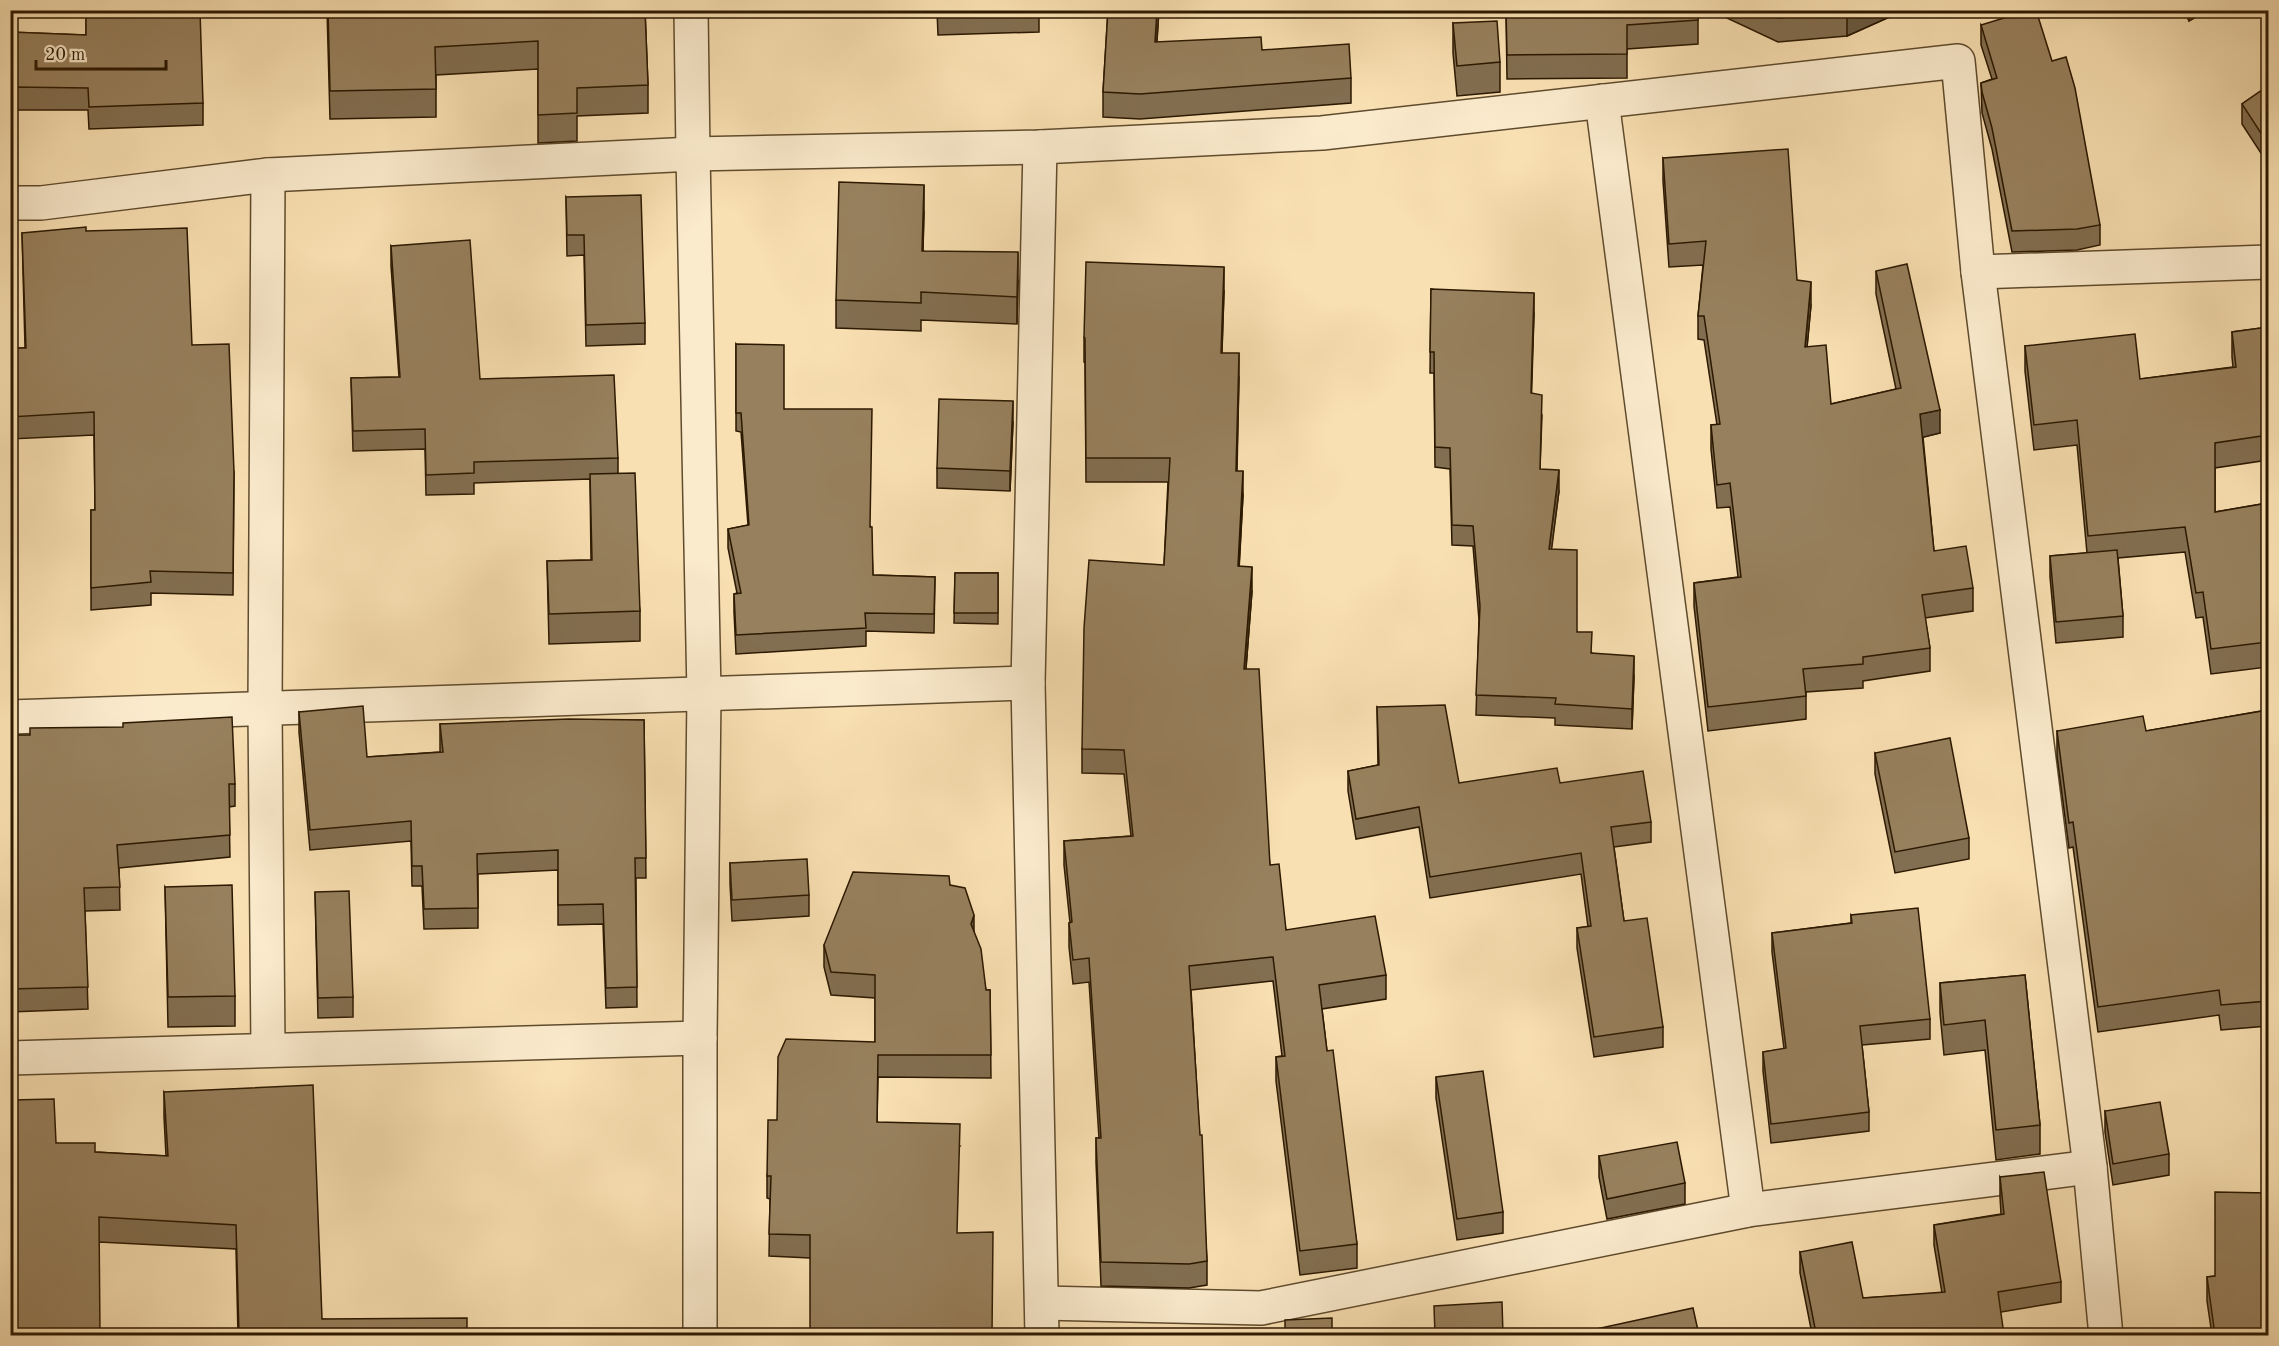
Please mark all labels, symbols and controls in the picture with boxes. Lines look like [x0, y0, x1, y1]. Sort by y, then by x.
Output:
scale bar [36, 33, 166, 71]
text: 20 m [45, 46, 85, 64]

